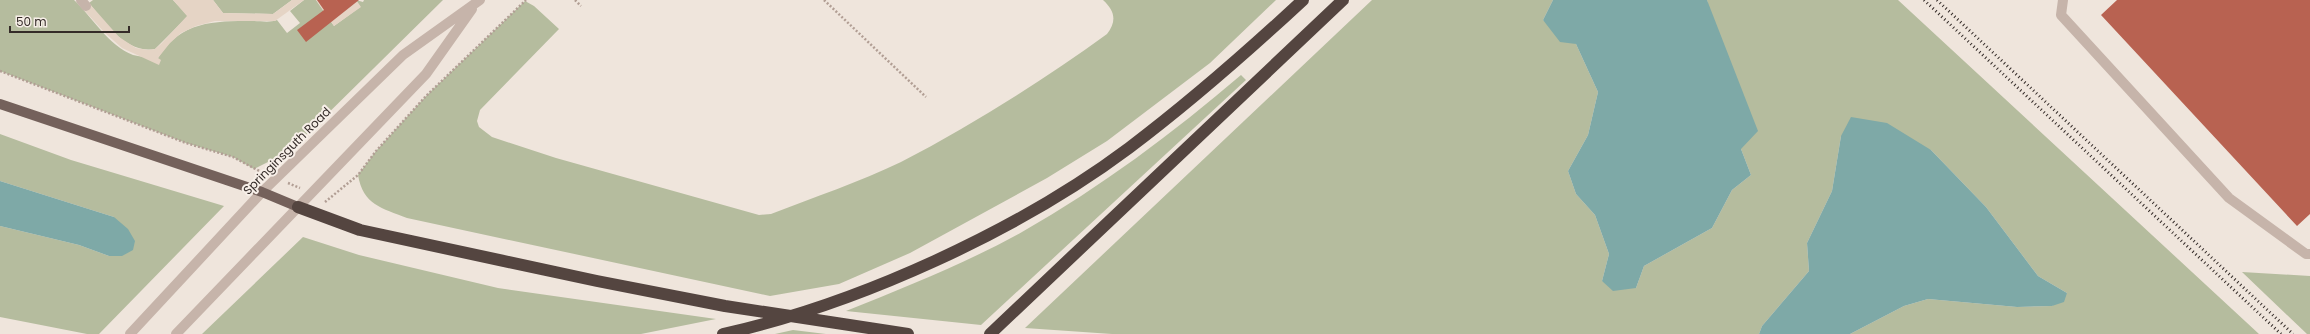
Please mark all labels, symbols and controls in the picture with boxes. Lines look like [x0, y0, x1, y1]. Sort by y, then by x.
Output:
scale bar [10, 8, 129, 34]
text: 50 m [16, 13, 47, 30]
street label: Springinsguth Road [239, 103, 334, 198]

